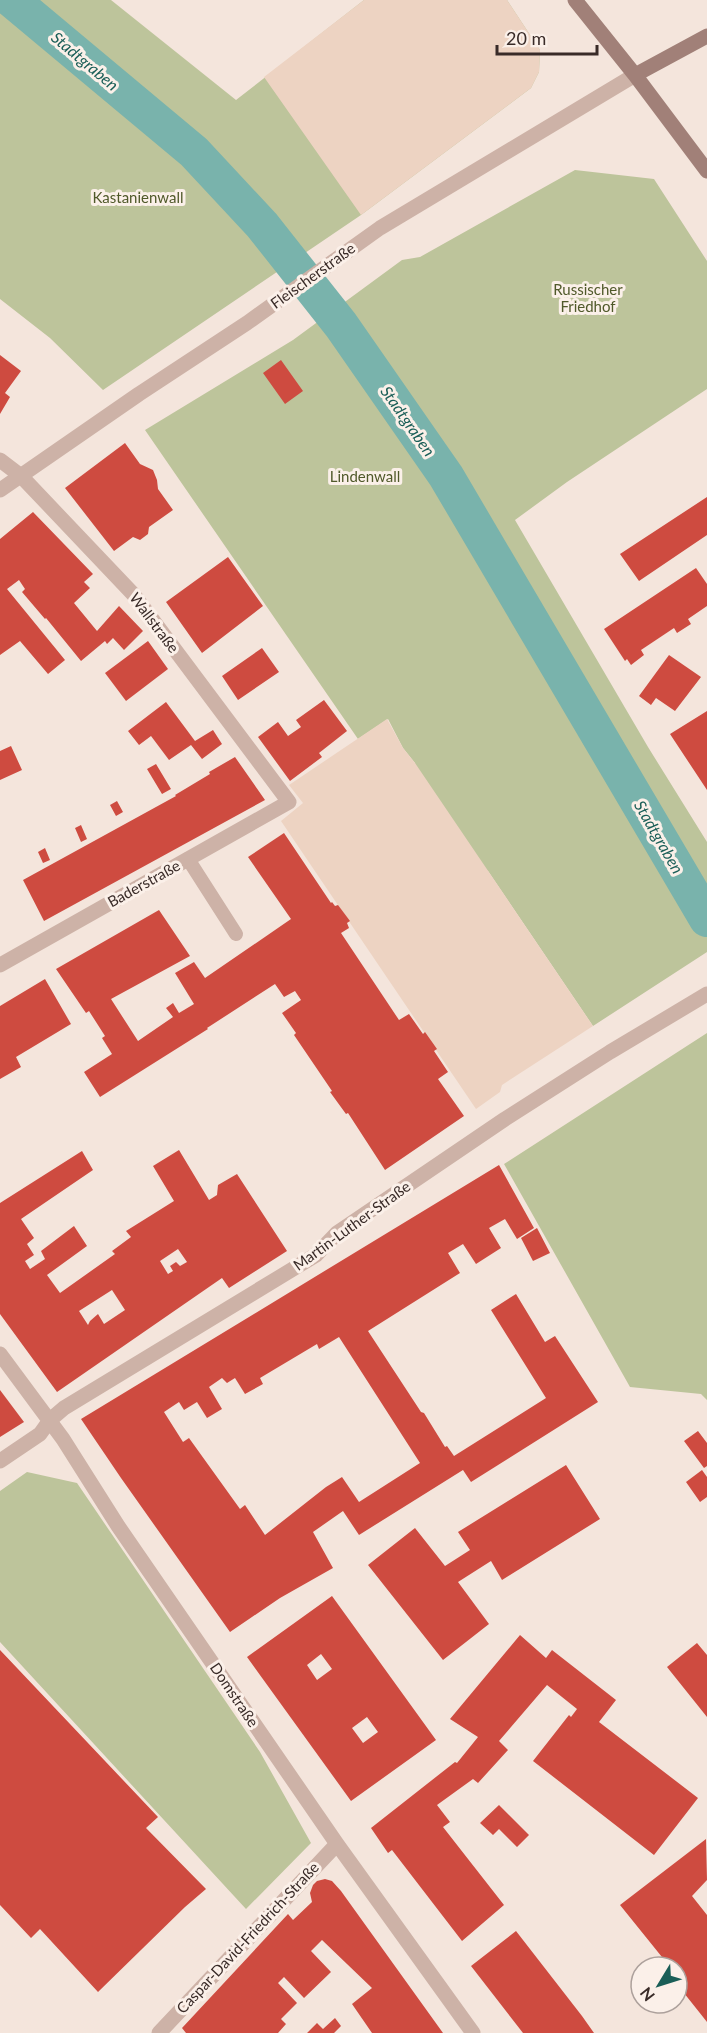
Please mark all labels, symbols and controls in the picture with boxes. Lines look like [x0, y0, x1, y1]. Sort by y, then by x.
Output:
scale bar [497, 18, 598, 56]
water label: Stadtgraben [48, 27, 123, 94]
text: 20 m [506, 27, 546, 49]
park label: Kastanienwall [92, 188, 184, 206]
street label: Fleischerstraße [267, 238, 358, 312]
park label: Russischer Friedhof [553, 280, 623, 315]
water label: Stadtgraben [377, 382, 439, 459]
park label: Lindenwall [330, 467, 400, 485]
street label: Wallstraße [126, 589, 183, 656]
water label: Stadtgraben [631, 797, 688, 877]
street label: Baderstraße [104, 856, 183, 910]
street label: Martin-Luther-Straße [289, 1177, 414, 1274]
street label: Domstraße [207, 1659, 263, 1730]
street label: Caspar-David-Friedrich-Straße [172, 1858, 322, 2017]
north arrow [629, 1955, 689, 2015]
text: N [636, 1984, 658, 2005]

